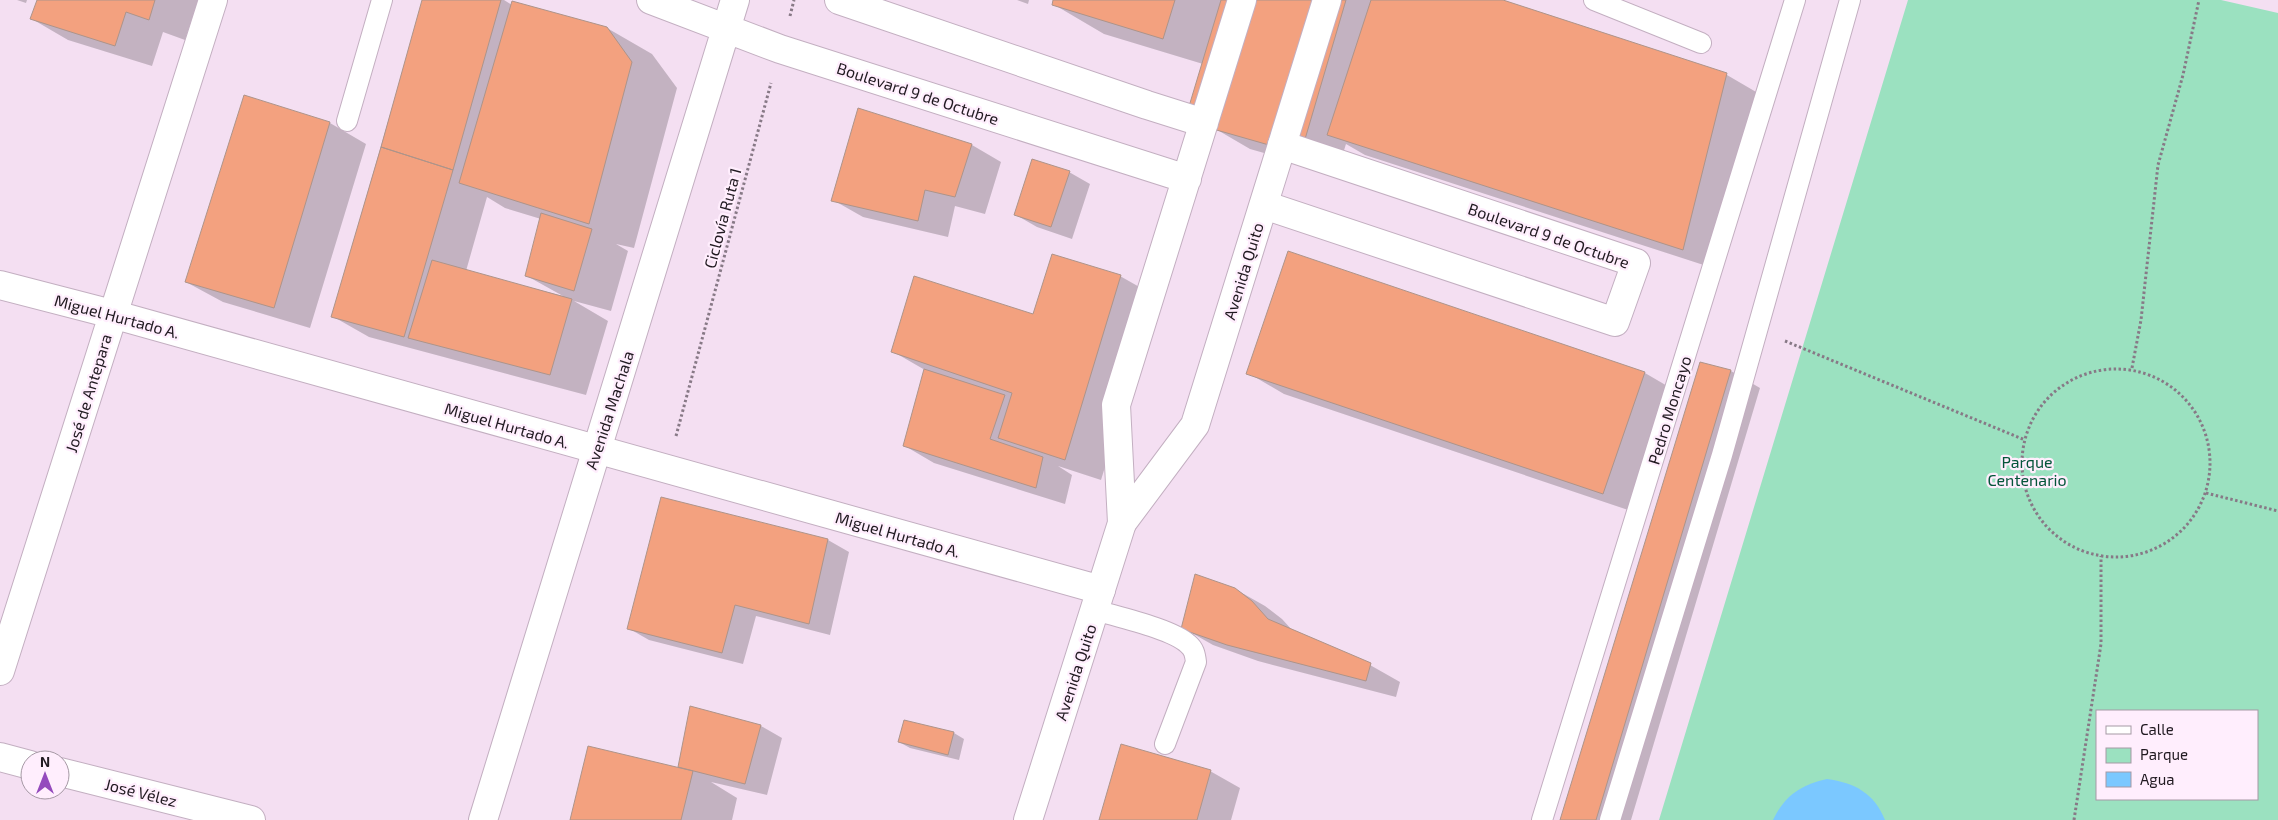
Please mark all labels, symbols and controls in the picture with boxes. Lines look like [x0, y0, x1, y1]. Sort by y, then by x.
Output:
street label: Boulevard 9 de Octubre [835, 58, 1001, 128]
street label: Ciclovía Ruta 1 [699, 166, 745, 270]
street label: Boulevard 9 de Octubre [1466, 198, 1632, 272]
street label: Avenida Quito [1219, 220, 1268, 322]
street label: Miguel Hurtado A. [52, 290, 182, 342]
street label: José de Antepara [61, 331, 115, 455]
street label: Avenida Machala [581, 348, 637, 472]
street label: Pedro Moncayo [1643, 353, 1695, 467]
street label: Miguel Hurtado A. [443, 398, 571, 452]
park label: Parque Centenario [1987, 452, 2067, 489]
street label: Miguel Hurtado A. [834, 507, 962, 561]
street label: Avenida Quito [1050, 621, 1100, 723]
legend [2096, 710, 2258, 800]
text: Calle [2140, 720, 2174, 738]
text: Parque [2140, 745, 2188, 763]
north arrow [20, 750, 70, 800]
text: N [40, 753, 50, 770]
text: Agua [2140, 770, 2175, 788]
street label: José Vélez [103, 774, 179, 810]

